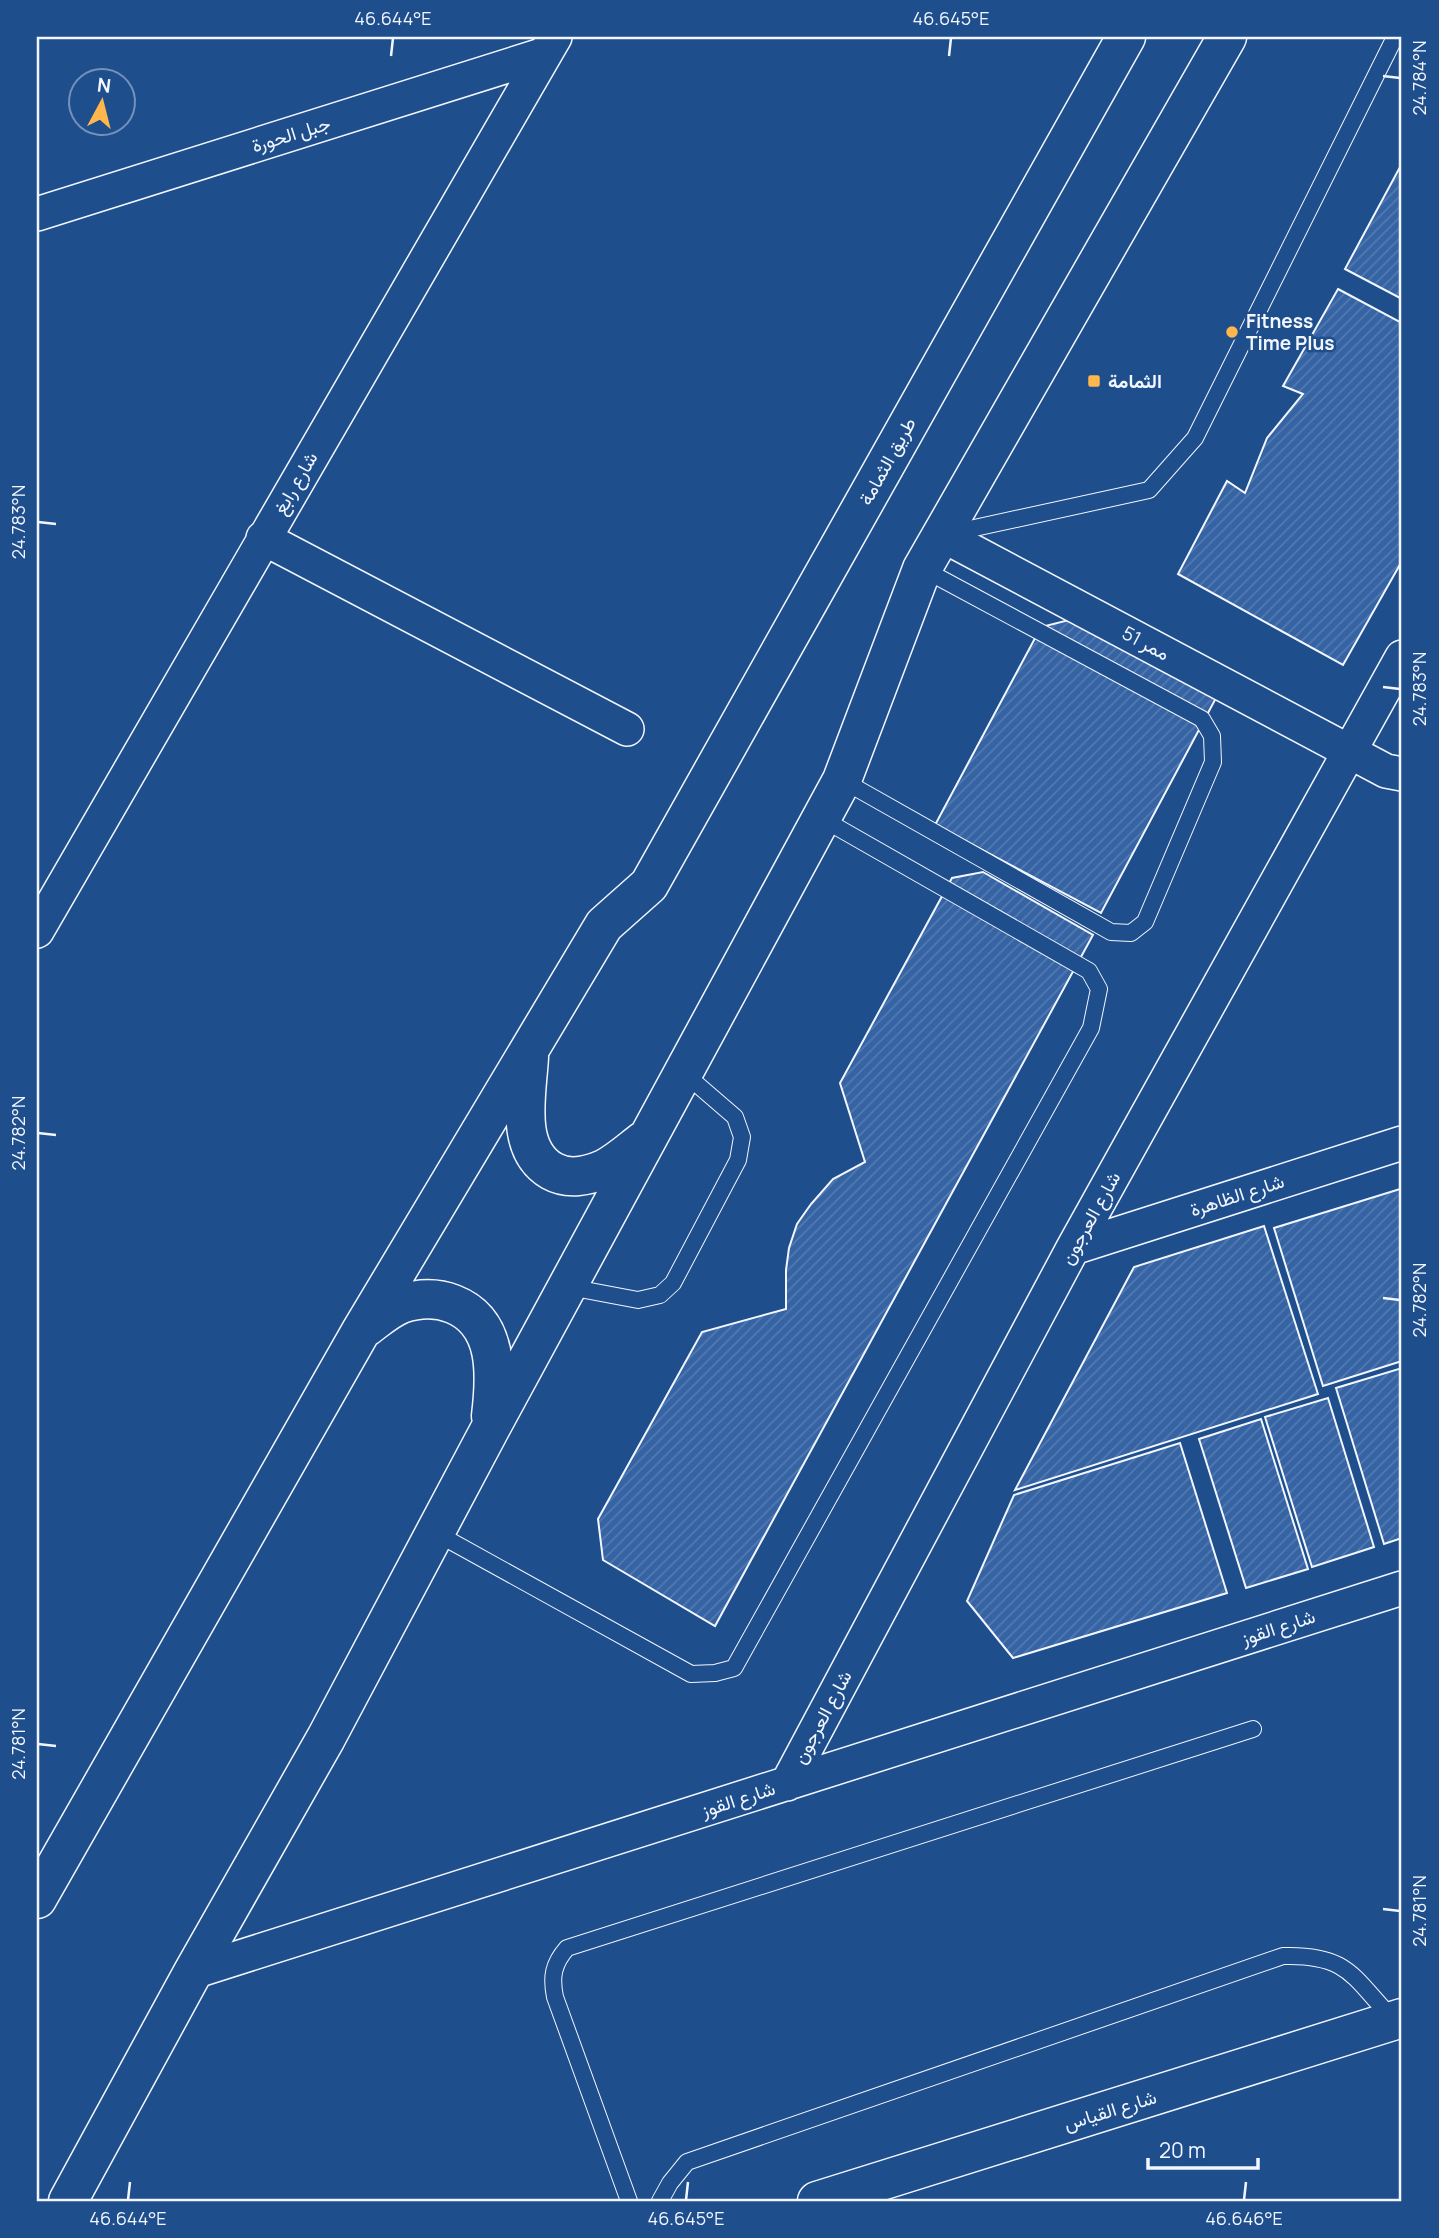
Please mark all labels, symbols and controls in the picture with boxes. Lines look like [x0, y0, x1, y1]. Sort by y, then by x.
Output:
text: 46.644°E [354, 6, 432, 30]
text: 46.645°E [913, 6, 989, 30]
text: 24.784°N [1407, 40, 1431, 116]
north arrow [66, 66, 136, 136]
text: N [96, 71, 112, 99]
street label: جبل الحورة [248, 110, 334, 158]
place label: Fitness Time Plus [1246, 308, 1335, 356]
marker: Fitness Time Plus [1224, 324, 1240, 340]
place label: الثمامة [1108, 368, 1162, 394]
marker: الثمامة [1086, 373, 1102, 389]
street label: طريق الثمامة [852, 412, 922, 510]
street label: شارع رابغ [267, 447, 324, 520]
text: 24.783°N [6, 485, 30, 559]
street label: ممر 51 [1118, 620, 1174, 666]
text: 24.783°N [1407, 652, 1431, 726]
text: 24.782°N [6, 1096, 30, 1170]
street label: شارع العرجون [1054, 1167, 1126, 1269]
street label: شارع الظاهرة [1187, 1168, 1287, 1222]
text: 24.782°N [1407, 1263, 1431, 1337]
street label: شارع القوز [1237, 1603, 1318, 1651]
street label: شارع العرجون [786, 1666, 858, 1768]
text: 24.781°N [6, 1708, 30, 1780]
street label: شارع القوز [697, 1775, 778, 1823]
text: 24.781°N [1407, 1875, 1431, 1947]
street label: شارع القياس [1060, 2084, 1160, 2136]
scale bar [1148, 2126, 1259, 2170]
text: 20 m [1159, 2136, 1206, 2164]
text: 46.644°E [89, 2206, 167, 2230]
text: 46.645°E [648, 2206, 724, 2230]
text: 46.646°E [1205, 2206, 1283, 2230]

